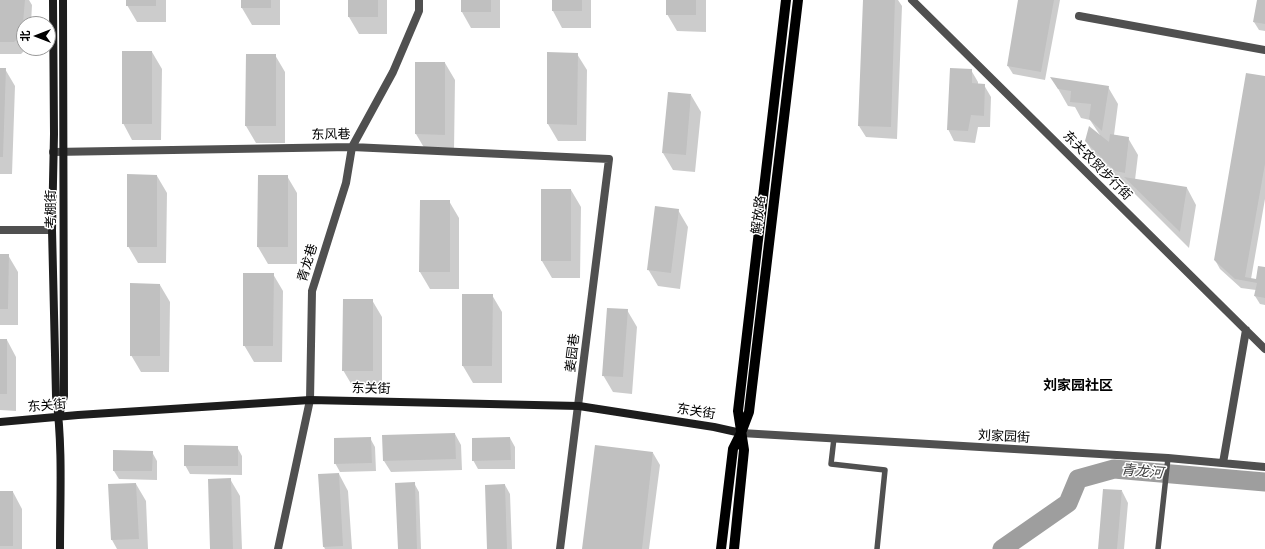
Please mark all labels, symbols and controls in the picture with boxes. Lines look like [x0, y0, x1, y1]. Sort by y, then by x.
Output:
north arrow [16, 16, 56, 56]
text: 北 [19, 31, 31, 42]
street label: 东风巷 [311, 127, 351, 143]
street label: 东关农贸步行街 [1059, 128, 1135, 204]
street label: 考棚街 [43, 190, 59, 228]
street label: 解放路 [749, 195, 769, 235]
street label: 青龙巷 [295, 242, 321, 284]
street label: 姜园巷 [563, 333, 583, 373]
district label: 刘家园社区 [1043, 378, 1113, 394]
street label: 东关街 [351, 381, 391, 397]
street label: 东关街 [27, 397, 67, 415]
street label: 东关街 [676, 401, 716, 423]
street label: 刘家园街 [978, 428, 1030, 446]
water label: 青龙河 [1120, 462, 1164, 482]

